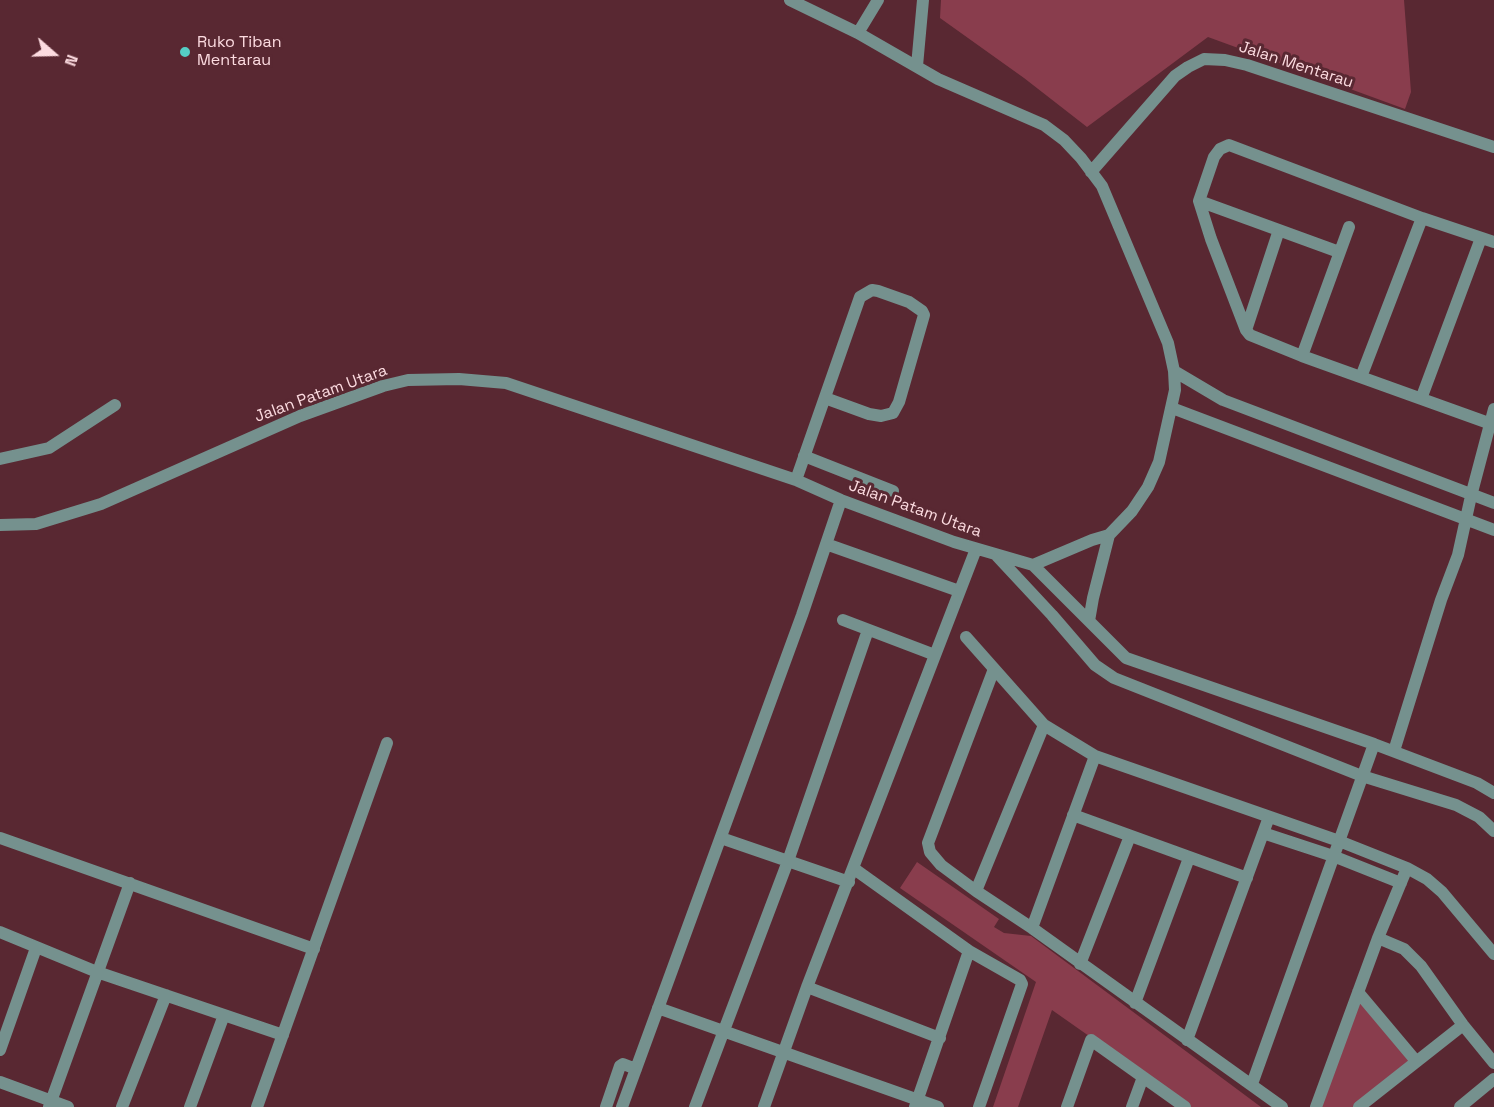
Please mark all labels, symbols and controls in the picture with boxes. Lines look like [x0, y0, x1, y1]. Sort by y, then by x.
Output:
north arrow [24, 24, 84, 84]
place label: Ruko Tiban Mentarau [197, 33, 282, 71]
street label: Jalan Mentarau [1236, 37, 1356, 93]
marker: Ruko Tiban Mentarau [178, 45, 192, 59]
text: N [60, 52, 83, 69]
street label: Jalan Patam Utara [252, 361, 390, 427]
street label: Jalan Patam Utara [846, 476, 984, 542]

